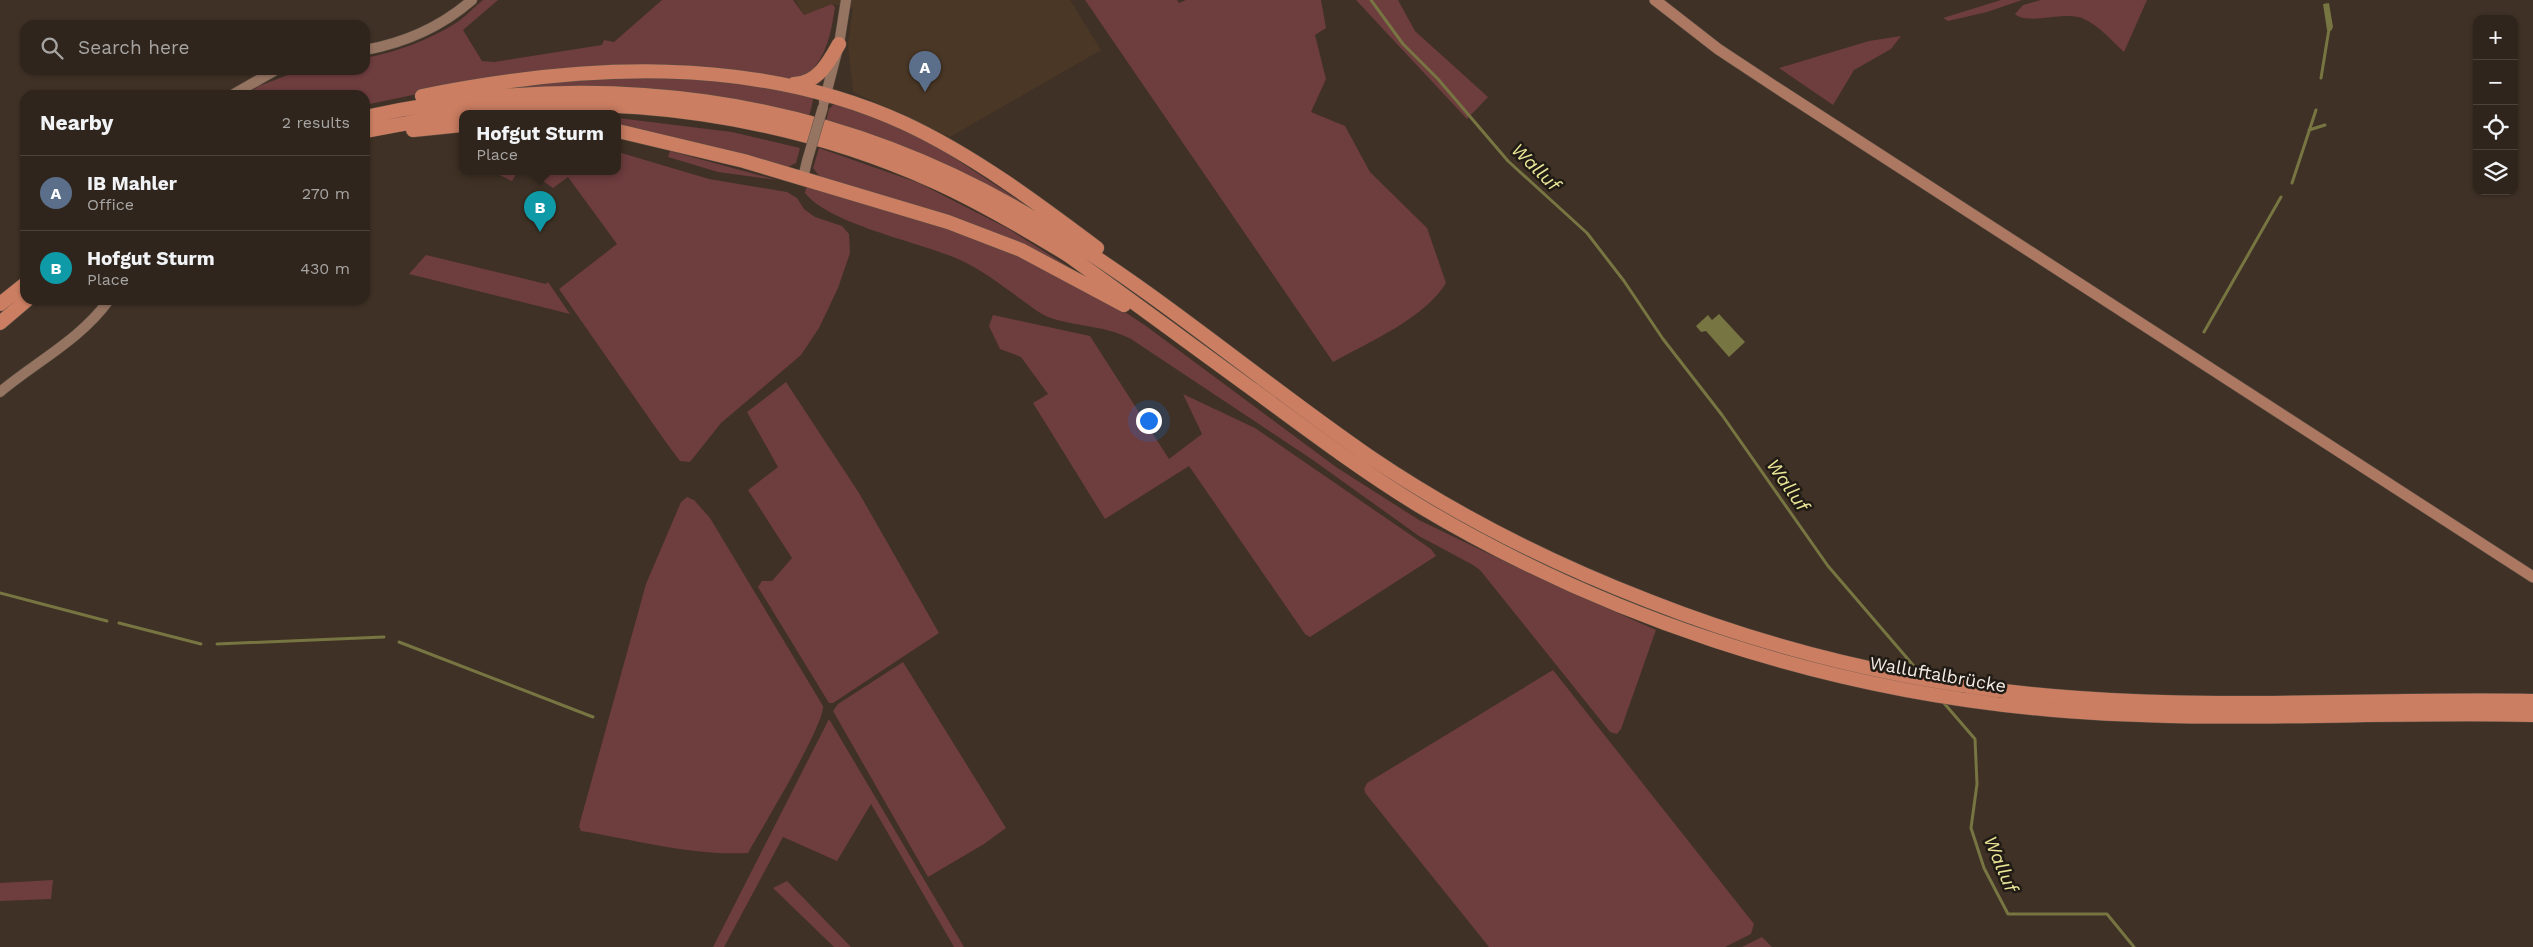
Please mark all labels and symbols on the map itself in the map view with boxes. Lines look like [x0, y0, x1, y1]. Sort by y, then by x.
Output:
pin: A [909, 51, 941, 92]
water label: Walluf [1507, 138, 1566, 197]
pin: B [524, 191, 556, 232]
your location [1136, 408, 1162, 434]
water label: Walluf [1762, 454, 1815, 517]
street label: Walluftalbrücke [1868, 652, 2008, 696]
water label: Walluf [1979, 832, 2024, 897]

